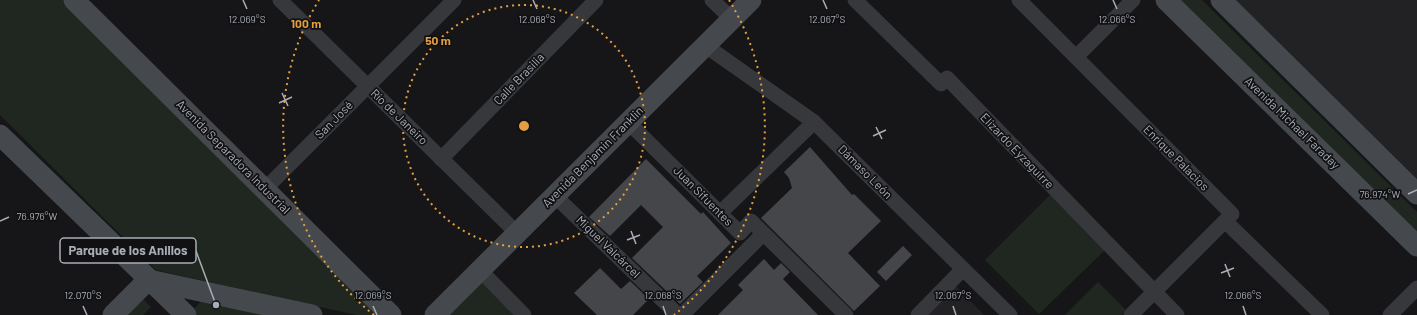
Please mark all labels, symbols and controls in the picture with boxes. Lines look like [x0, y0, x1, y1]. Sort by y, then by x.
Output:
text: 12.069°S [229, 13, 266, 25]
text: 12.068°S [519, 13, 556, 25]
text: 12.067°S [809, 13, 845, 25]
text: 12.066°S [1099, 13, 1136, 25]
text: 100 m [291, 16, 321, 30]
text: 50 m [425, 33, 451, 47]
street label: Calle Brasilia [490, 50, 546, 107]
street label: Avenida Michael Faraday [1242, 73, 1343, 172]
street label: Río de Janeiro [368, 86, 431, 147]
street label: Avenida Separadora Industrial [174, 97, 293, 216]
street label: San José [312, 98, 355, 141]
street label: Avenida Benjamin Franklin [539, 103, 646, 210]
street label: Elizardo Eyzaguirre [978, 110, 1057, 191]
centre of rings [517, 119, 531, 133]
street label: Enrique Palacios [1141, 122, 1212, 193]
street label: Dámaso León [836, 141, 896, 201]
street label: Juan Sifuentes [671, 163, 736, 228]
text: 76.974°W [1360, 188, 1401, 200]
text: 76.976°W [17, 210, 57, 222]
street label: Miguel Valcárcel [574, 212, 644, 280]
callout: Parque de los Anillos [60, 238, 196, 263]
text: Parque de los Anillos [68, 242, 188, 258]
text: 12.070°S [65, 289, 102, 301]
text: 12.069°S [355, 289, 392, 301]
text: 12.068°S [645, 289, 682, 301]
text: 12.067°S [935, 289, 971, 301]
text: 12.066°S [1225, 289, 1262, 301]

